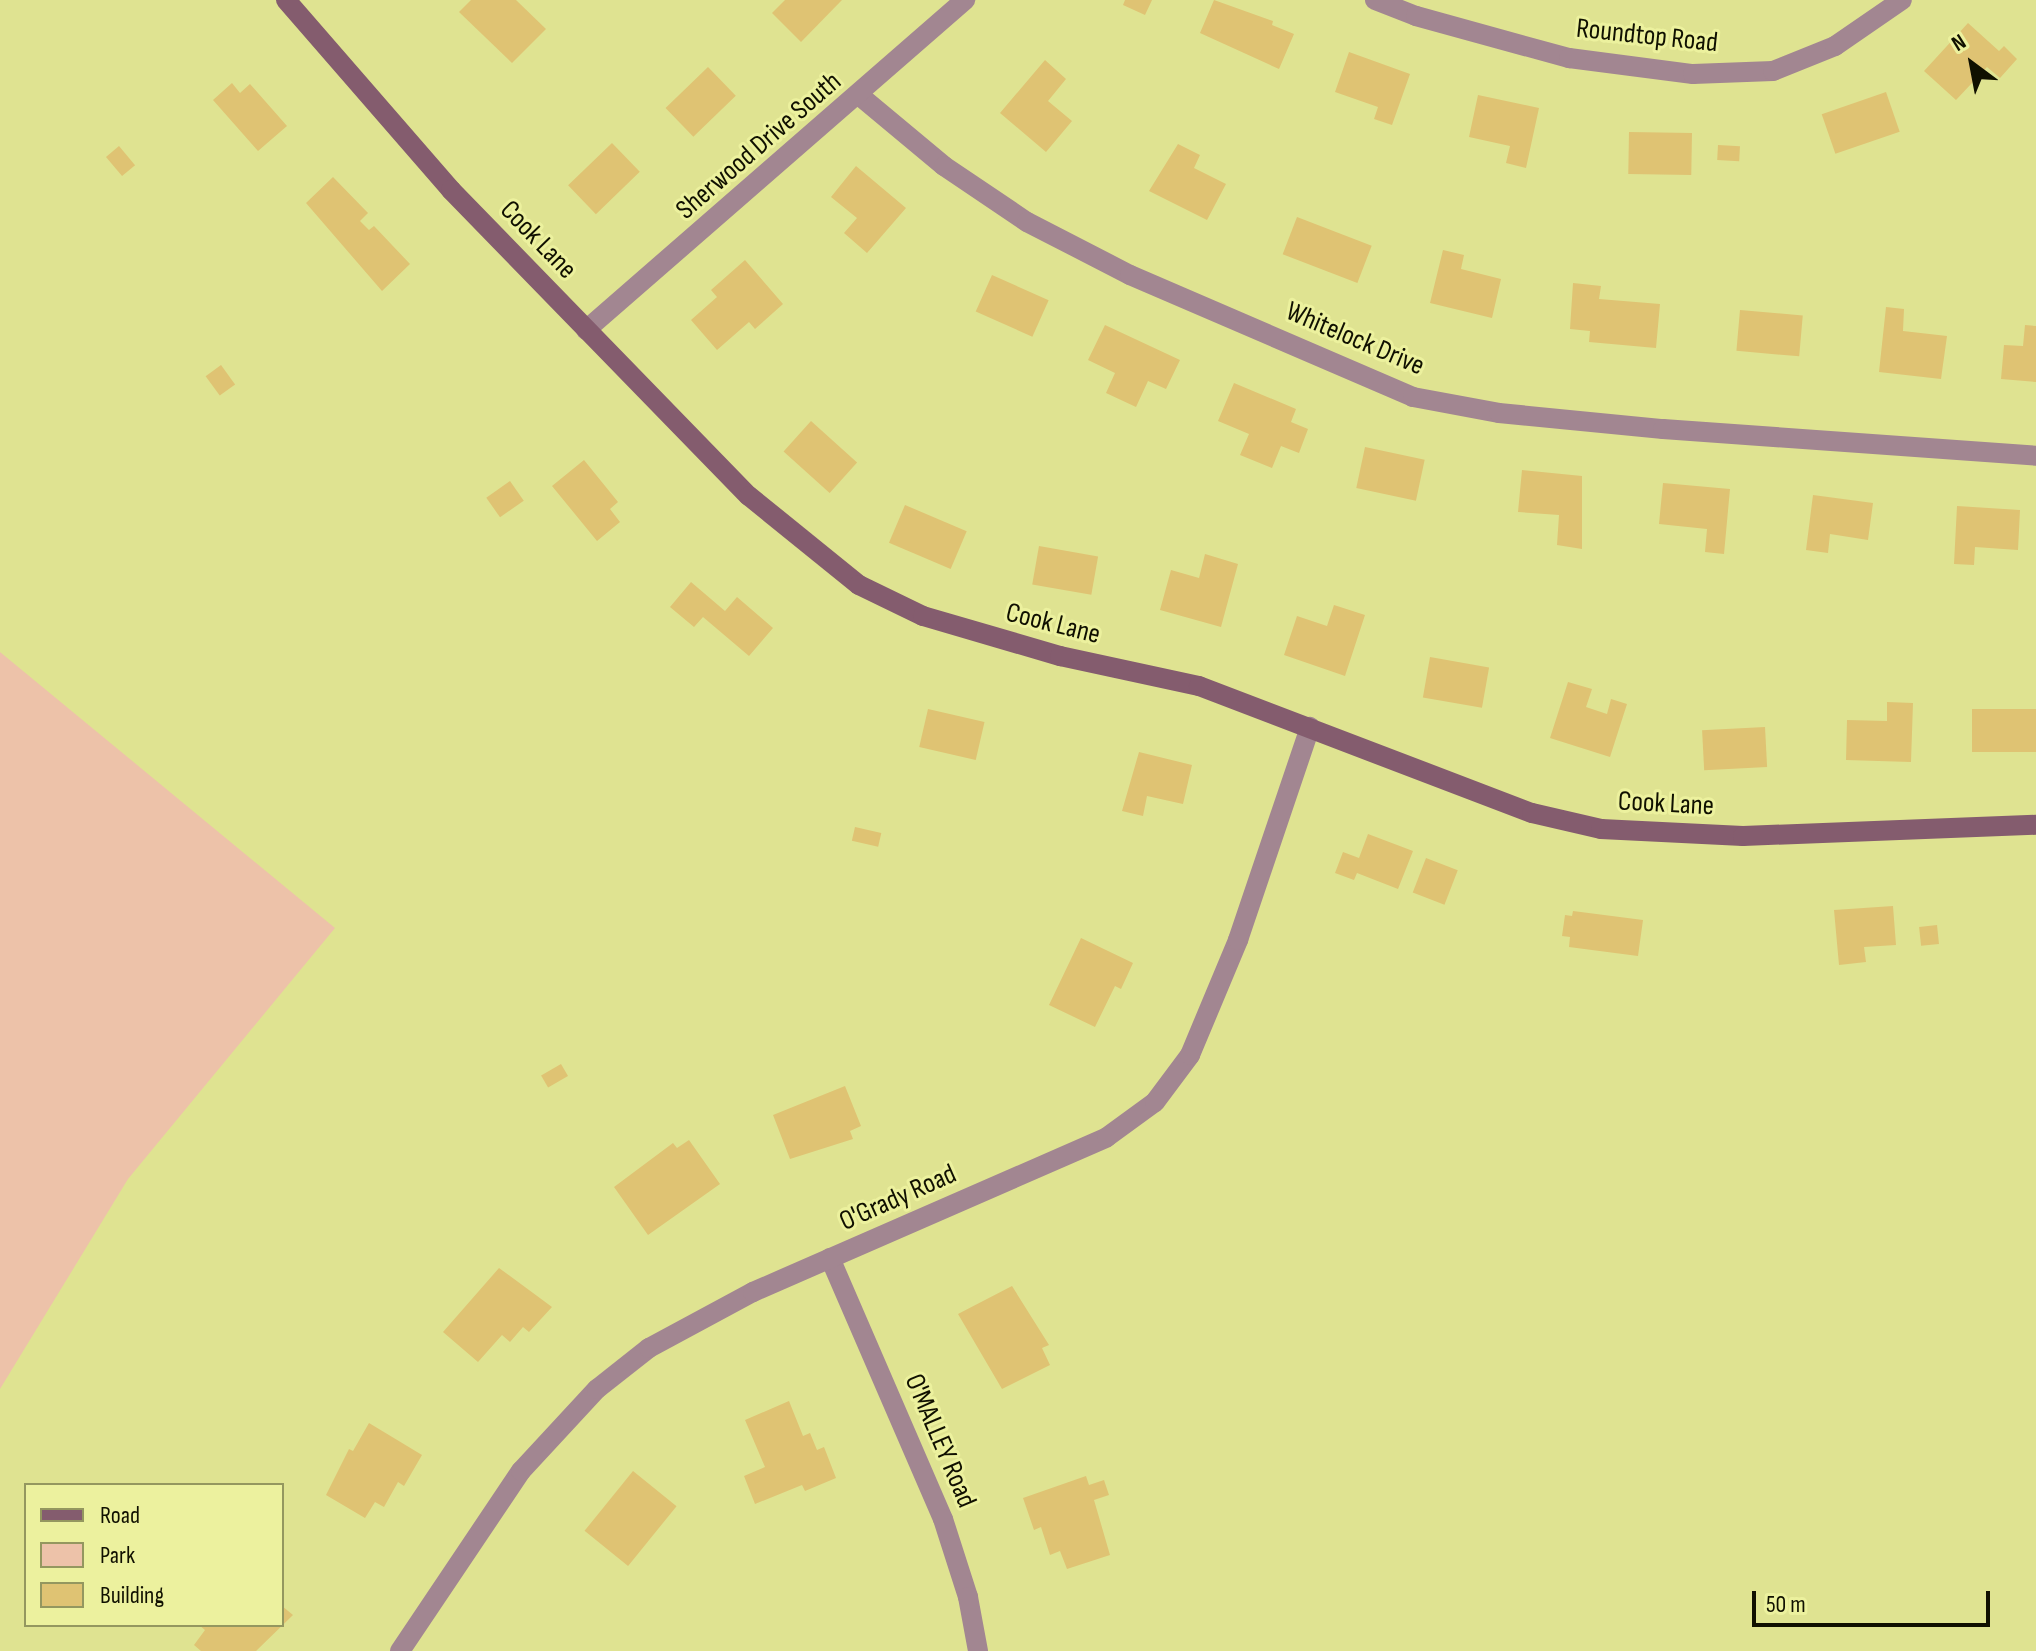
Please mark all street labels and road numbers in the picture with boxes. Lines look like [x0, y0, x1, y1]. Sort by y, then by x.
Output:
street label: Roundtop Road [1575, 12, 1719, 60]
street label: Sherwood Drive South [670, 65, 848, 227]
street label: Cook Lane [493, 194, 583, 286]
street label: Whitelock Drive [1281, 295, 1429, 383]
street label: Cook Lane [1002, 596, 1104, 652]
street label: Cook Lane [1617, 785, 1715, 823]
street label: O'Grady Road [834, 1157, 962, 1239]
street label: O'MALLEY Road [897, 1369, 983, 1513]

